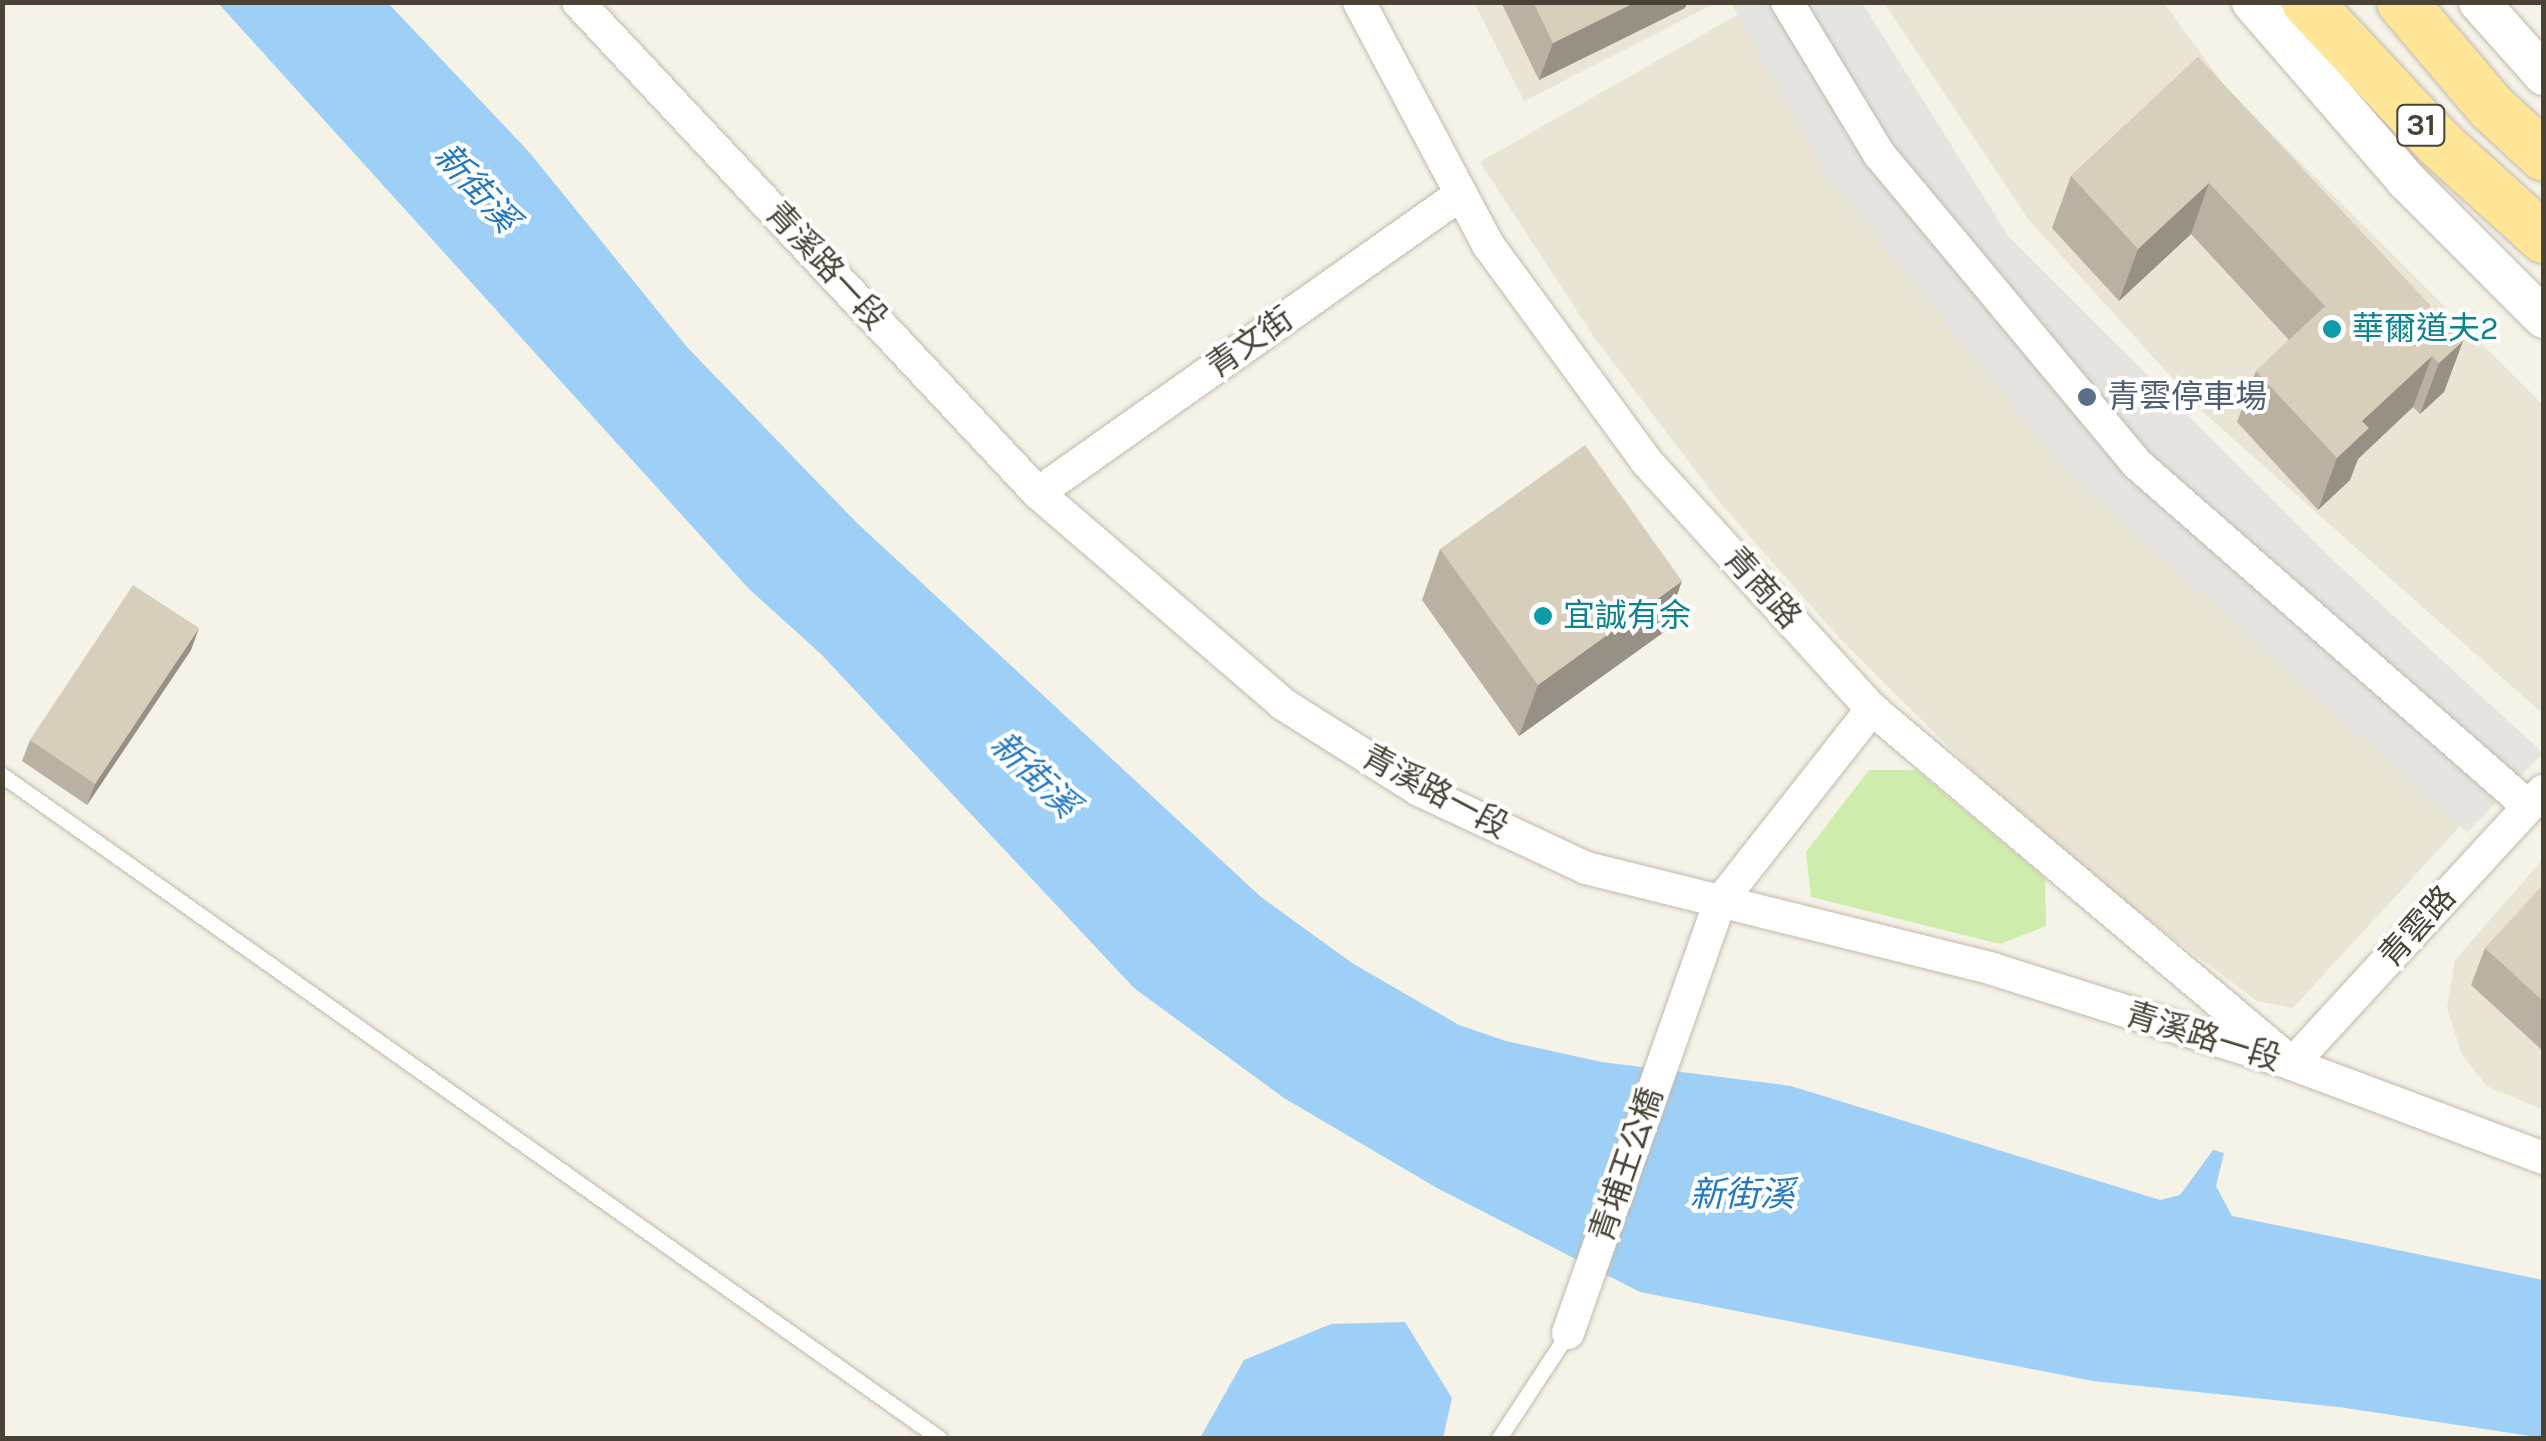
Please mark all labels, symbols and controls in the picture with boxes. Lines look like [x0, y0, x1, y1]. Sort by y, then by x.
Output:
road number: 31 [2396, 100, 2446, 150]
water label: 新街溪 [425, 135, 527, 241]
street label: 青溪路一段 [757, 194, 895, 338]
street label: 青文街 [1200, 300, 1300, 386]
place label: 華爾道夫2 [2352, 310, 2499, 348]
marker: 華爾道夫2 [2321, 318, 2343, 340]
place label: 青雲停車場 [2107, 378, 2267, 416]
marker: 青雲停車場 [2076, 386, 2098, 408]
street label: 青商路 [1716, 539, 1808, 637]
place label: 宜誠有余 [1563, 597, 1691, 635]
marker: 宜誠有余 [1532, 605, 1554, 627]
water label: 新街溪 [982, 723, 1086, 827]
street label: 青溪路一段 [1355, 737, 1515, 847]
street label: 青雲路 [2372, 878, 2464, 976]
street label: 青溪路一段 [2121, 995, 2285, 1079]
street label: 青埔王公橋 [1583, 1083, 1671, 1247]
water label: 新街溪 [1690, 1174, 1794, 1216]

